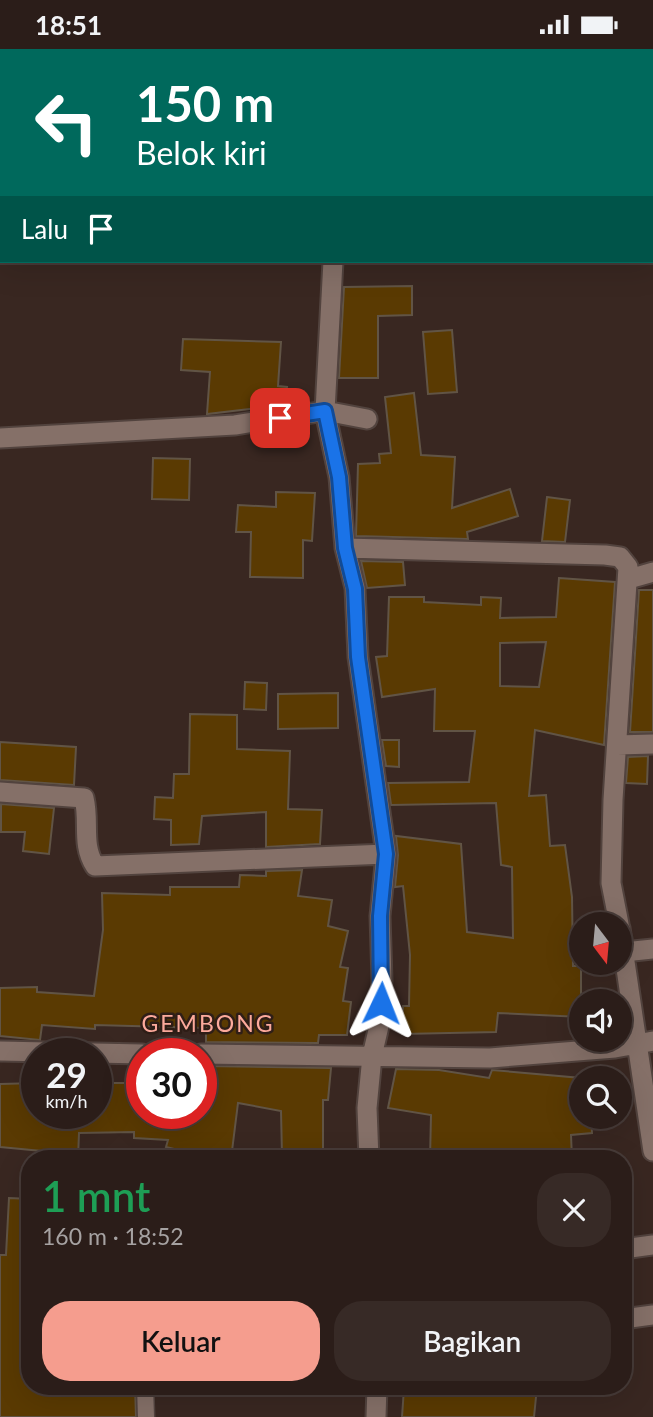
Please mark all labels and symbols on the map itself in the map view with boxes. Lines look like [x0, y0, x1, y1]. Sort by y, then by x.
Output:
pin [250, 388, 310, 448]
north arrow [569, 912, 632, 975]
position arrow [344, 966, 418, 1040]
district label: GEMBONG [141, 1009, 275, 1037]
speed limit sign: 30 [126, 1038, 217, 1129]

